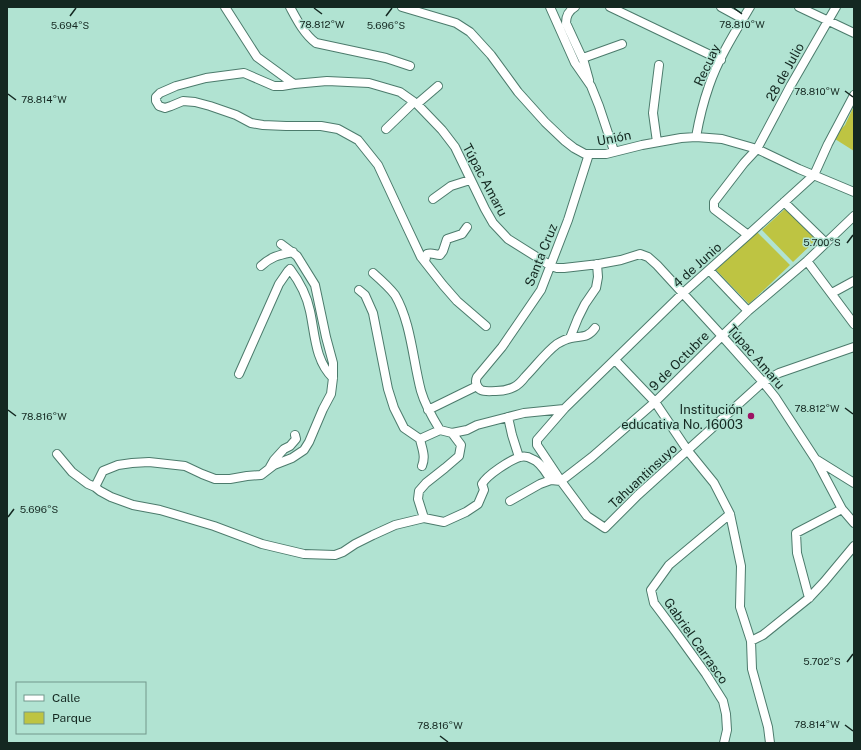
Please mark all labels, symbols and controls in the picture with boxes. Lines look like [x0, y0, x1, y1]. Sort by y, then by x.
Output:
text: 78.812°W [299, 18, 345, 30]
text: 78.810°W [719, 18, 765, 30]
text: 5.694°S [51, 19, 90, 31]
text: 5.696°S [367, 19, 406, 31]
street label: 28 de Julio [763, 40, 807, 104]
street label: Recuay [691, 42, 723, 88]
text: 78.810°W [794, 85, 840, 97]
text: 78.814°W [21, 93, 67, 105]
street label: Unión [596, 127, 632, 149]
street label: Túpac Amaru [460, 141, 510, 219]
street label: Santa Cruz [522, 221, 560, 289]
text: 5.700°S [803, 236, 841, 248]
street label: 4 de Junio [670, 239, 724, 291]
street label: Túpac Amaru [724, 322, 788, 392]
street label: 9 de Octubre [646, 328, 712, 394]
place label: Institución educativa No. 16003 [621, 402, 743, 432]
text: 78.812°W [794, 402, 840, 414]
text: 78.816°W [21, 410, 67, 422]
marker: Institución educativa No. 16003 [746, 411, 756, 421]
street label: Tahuantinsuyo [606, 441, 680, 511]
text: 5.696°S [20, 503, 59, 515]
street label: Gabriel Carrasco [661, 595, 731, 687]
text: 5.702°S [803, 655, 841, 667]
legend [16, 682, 146, 734]
text: Calle [52, 691, 81, 705]
text: Parque [52, 711, 92, 725]
text: 78.814°W [794, 718, 840, 730]
text: 78.816°W [417, 719, 463, 731]

